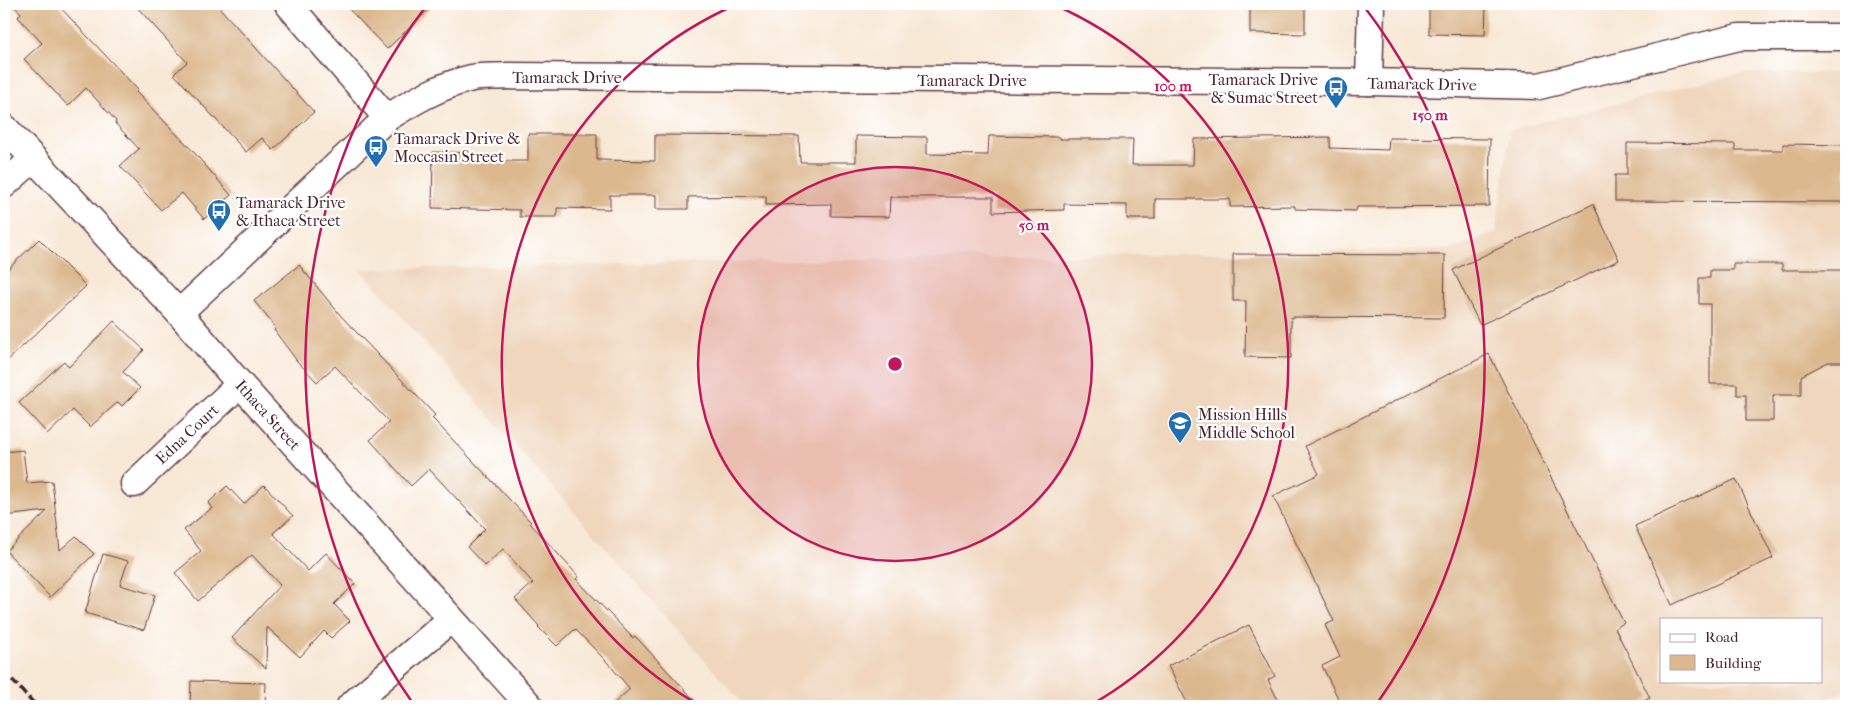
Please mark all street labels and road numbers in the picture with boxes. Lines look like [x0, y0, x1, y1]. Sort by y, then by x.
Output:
street label: Tamarack Drive [512, 68, 622, 87]
street label: Tamarack Drive [917, 71, 1027, 90]
street label: Tamarack Drive [1367, 74, 1477, 94]
street label: Ithaca Street [231, 376, 305, 454]
street label: Edna Court [152, 400, 223, 468]

